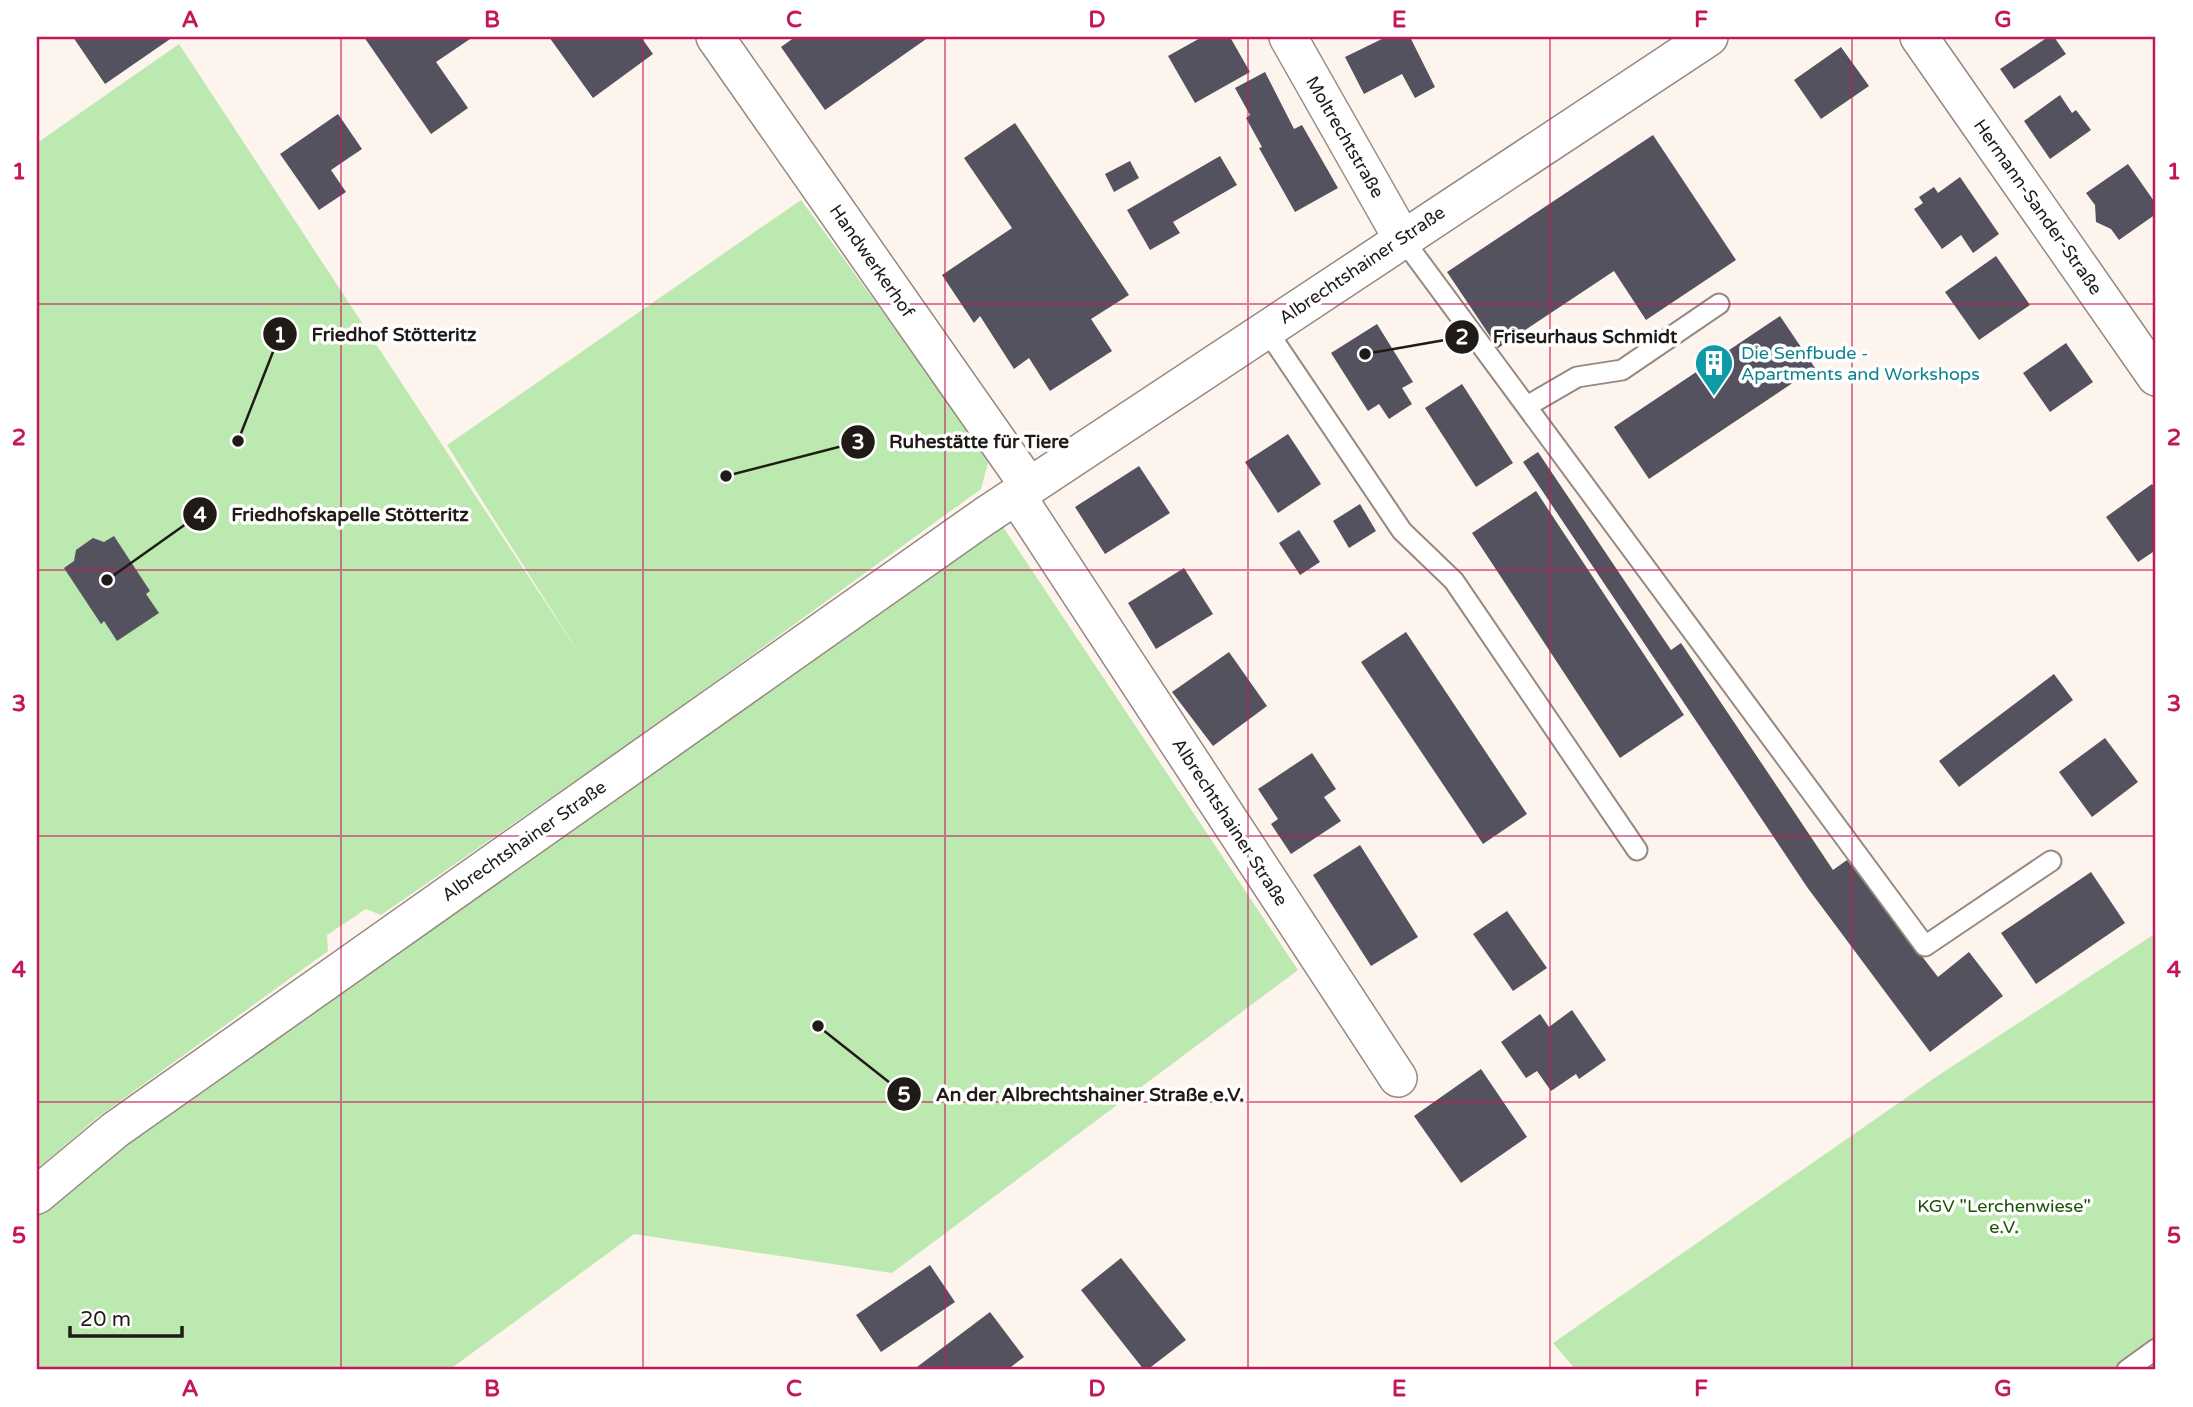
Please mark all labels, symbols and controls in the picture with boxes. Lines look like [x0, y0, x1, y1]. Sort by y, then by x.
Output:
text: A [181, 6, 199, 34]
text: B [484, 6, 500, 34]
text: C [786, 6, 802, 34]
text: D [1088, 6, 1106, 34]
text: E [1392, 6, 1406, 34]
text: F [1694, 6, 1708, 34]
text: G [1994, 6, 2012, 34]
street label: Moltrechtstraße [1301, 72, 1389, 202]
street label: Hermann-Sander-Straße [1969, 115, 2107, 299]
text: 1 [12, 158, 26, 186]
text: 1 [2167, 158, 2181, 186]
street label: Handwerkerhof [825, 200, 919, 322]
street label: Albrechtshainer Straße [1275, 201, 1449, 329]
callout: Friedhof Stötteritz [263, 314, 490, 354]
callout: Friseurhaus Schmidt [1444, 317, 1692, 357]
text: 1 [273, 323, 287, 348]
text: Friedhof Stötteritz [312, 324, 477, 346]
text: 2 [1455, 325, 1469, 350]
text: Friseurhaus Schmidt [1493, 326, 1678, 348]
building icon: Die Senfbude - Apartments and Workshops [1693, 342, 1735, 397]
place label: Die Senfbude - Apartments and Workshops [1741, 342, 1980, 385]
callout: Ruhestätte für Tiere [840, 422, 1083, 462]
text: 2 [12, 424, 26, 452]
text: 2 [2167, 424, 2181, 452]
text: 3 [851, 430, 865, 455]
text: Ruhestätte für Tiere [889, 431, 1069, 453]
callout: Friedhofskapelle Stötteritz [182, 494, 483, 534]
text: 4 [193, 503, 207, 528]
text: Friedhofskapelle Stötteritz [231, 504, 469, 527]
text: 3 [12, 690, 26, 718]
text: 3 [2167, 690, 2181, 718]
street label: Albrechtshainer Straße [1167, 734, 1293, 910]
street label: Albrechtshainer Straße [437, 776, 611, 906]
text: 4 [12, 956, 27, 984]
text: 4 [2167, 956, 2182, 984]
callout: An der Albrechtshainer Straße e.V. [887, 1074, 1258, 1114]
text: 5 [897, 1083, 911, 1108]
text: An der Albrechtshainer Straße e.V. [936, 1084, 1244, 1106]
park label: KGV "Lerchenwiese" e.V. [1917, 1195, 2091, 1238]
text: 5 [12, 1222, 26, 1250]
text: 5 [2167, 1222, 2181, 1250]
scale bar [70, 1295, 182, 1339]
text: 20 m [80, 1307, 131, 1332]
text: A [181, 1375, 199, 1403]
text: B [484, 1375, 500, 1403]
text: C [786, 1375, 802, 1403]
text: D [1088, 1375, 1106, 1403]
text: E [1392, 1375, 1406, 1403]
text: F [1694, 1375, 1708, 1403]
text: G [1994, 1375, 2012, 1403]

